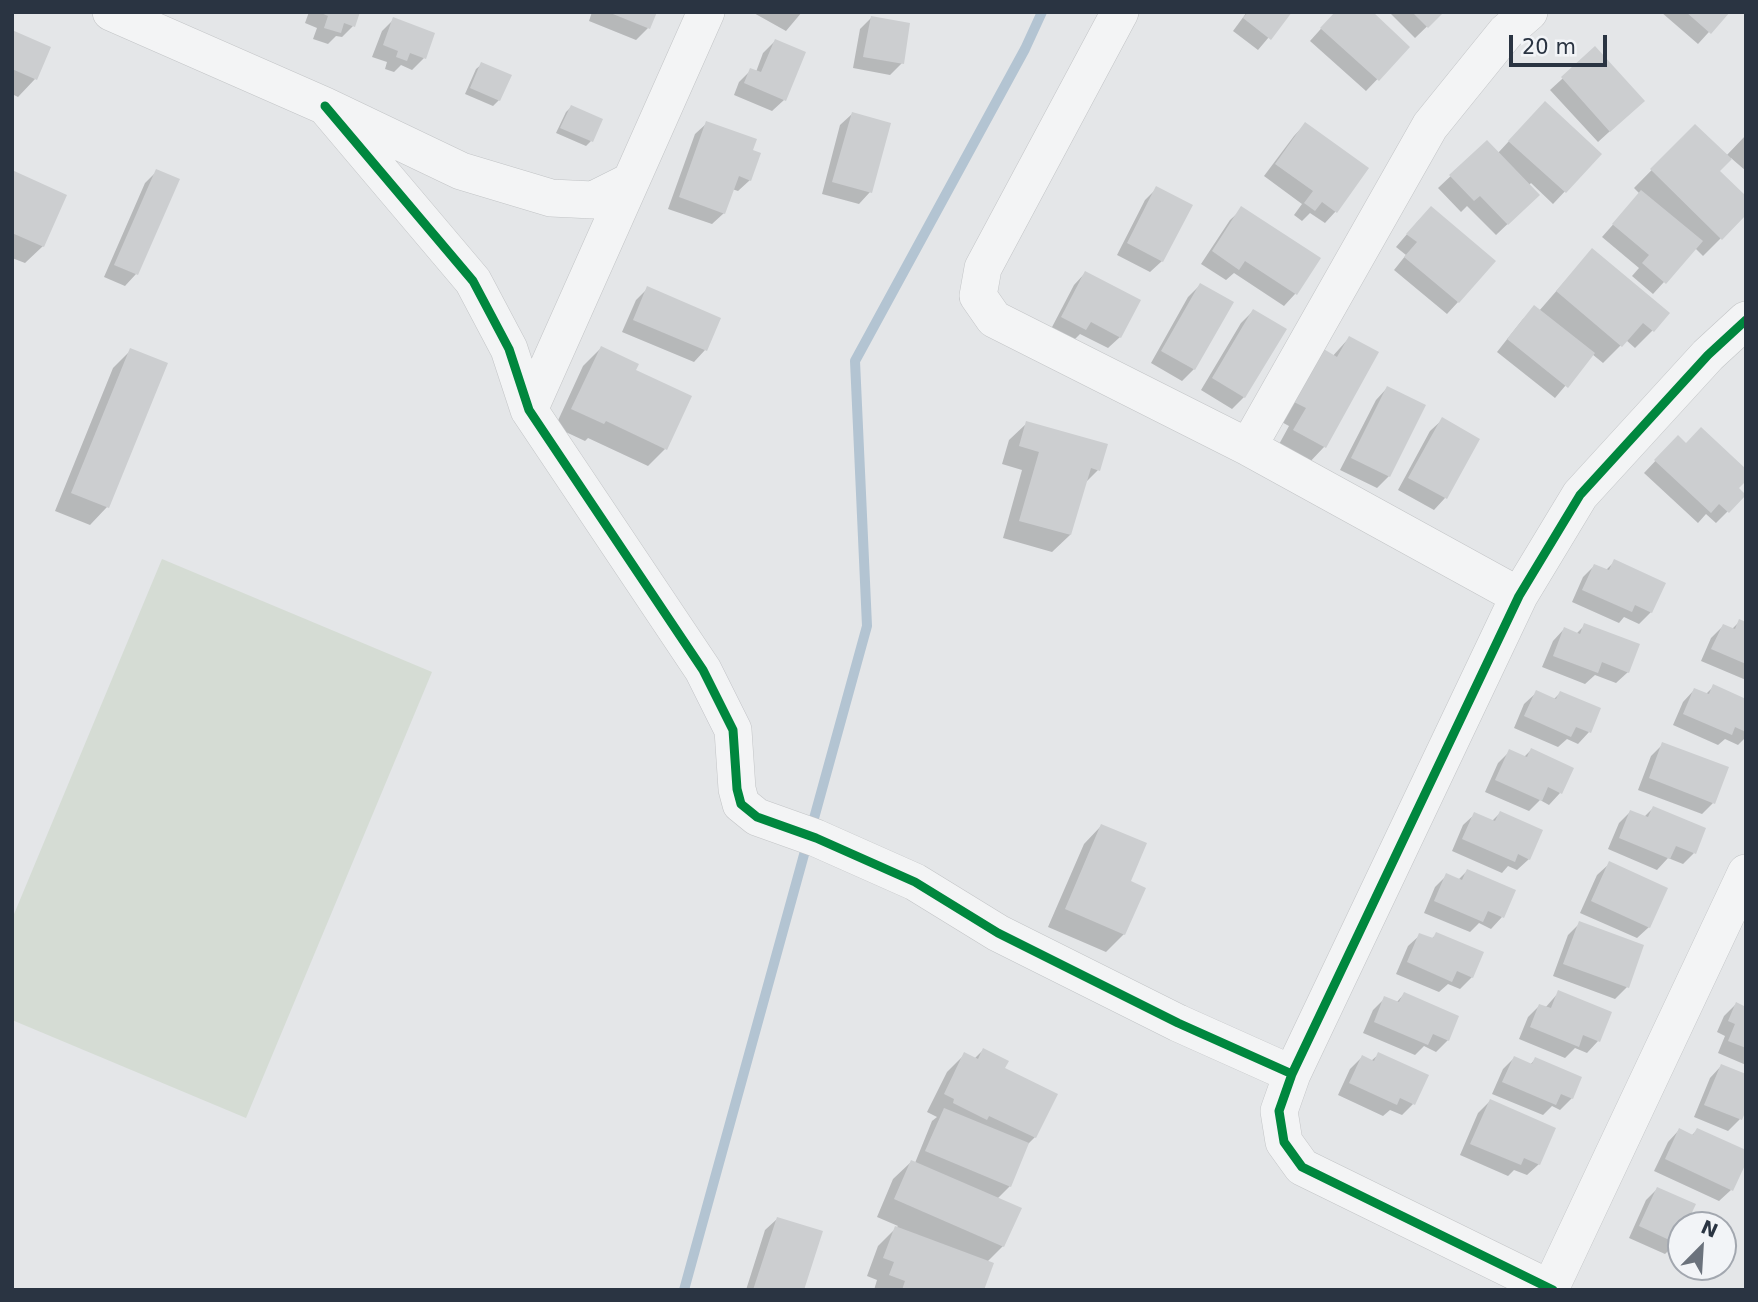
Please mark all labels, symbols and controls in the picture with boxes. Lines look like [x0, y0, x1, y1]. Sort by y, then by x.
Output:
scale bar [1513, 21, 1611, 65]
text: 20 m [1522, 35, 1576, 59]
north arrow [1667, 1211, 1737, 1281]
text: N [1698, 1215, 1721, 1242]

